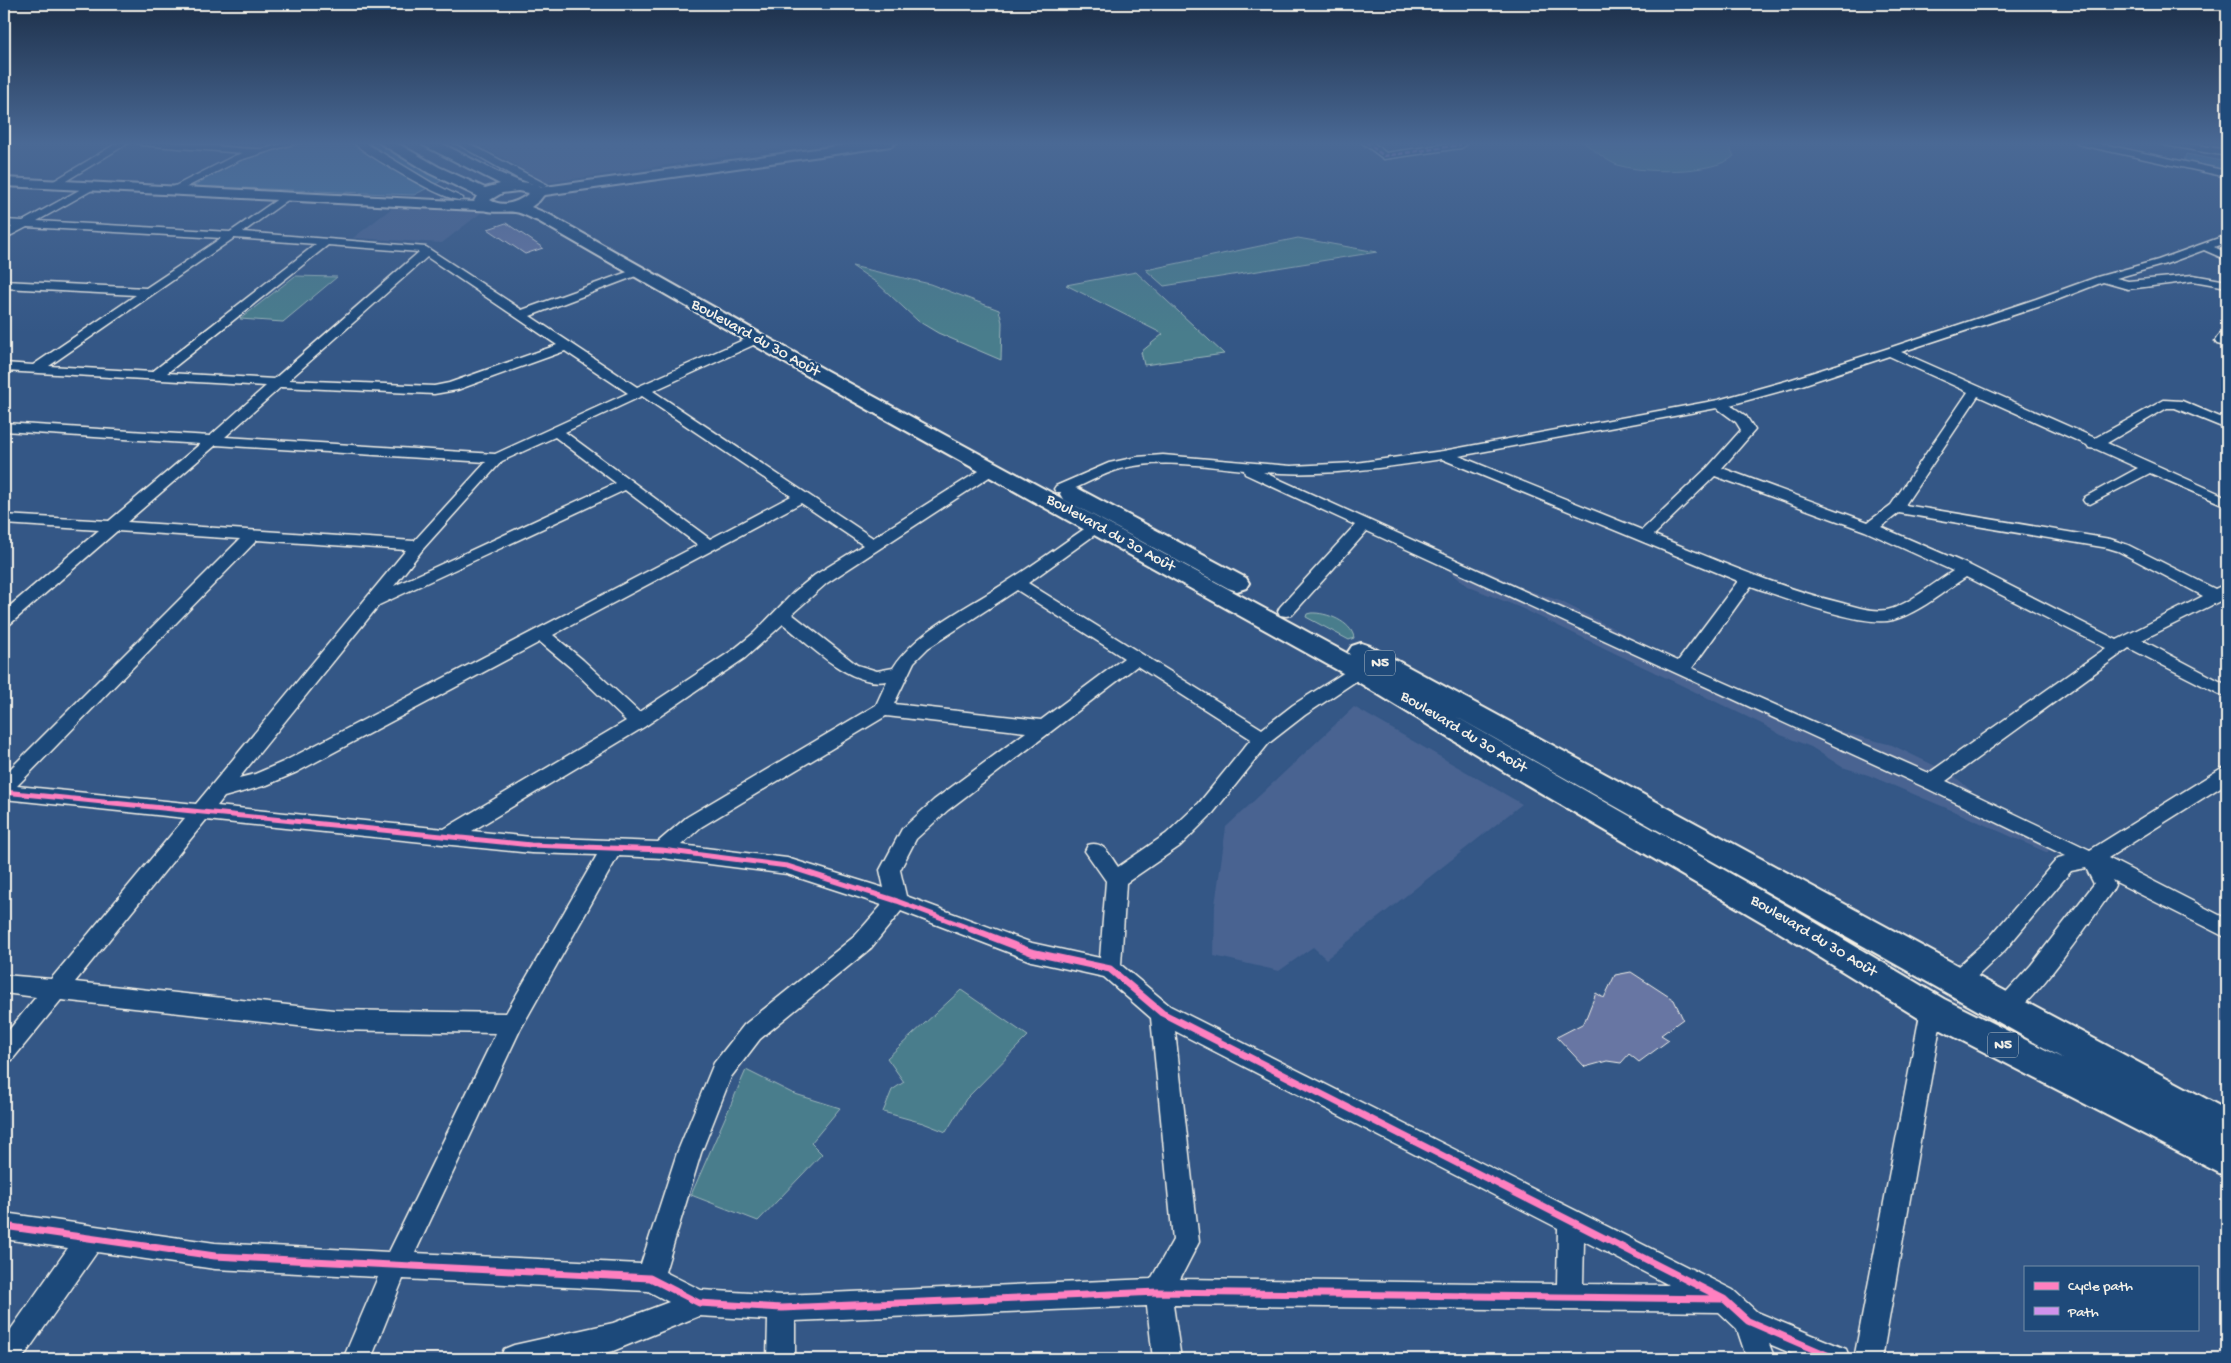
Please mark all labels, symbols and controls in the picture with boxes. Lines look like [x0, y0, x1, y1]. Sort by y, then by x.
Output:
street label: Boulevard du 30 Août [686, 295, 824, 383]
street label: Boulevard du 30 Août [1041, 490, 1179, 578]
road number: N5 [1365, 650, 1395, 676]
street label: Boulevard du 30 Août [1395, 687, 1531, 779]
street label: Boulevard du 30 Août [1745, 891, 1881, 983]
road number: N5 [1988, 1032, 2018, 1058]
legend [2024, 1266, 2198, 1330]
text: Cycle path [2068, 1278, 2133, 1296]
text: Path [2067, 1304, 2099, 1322]

